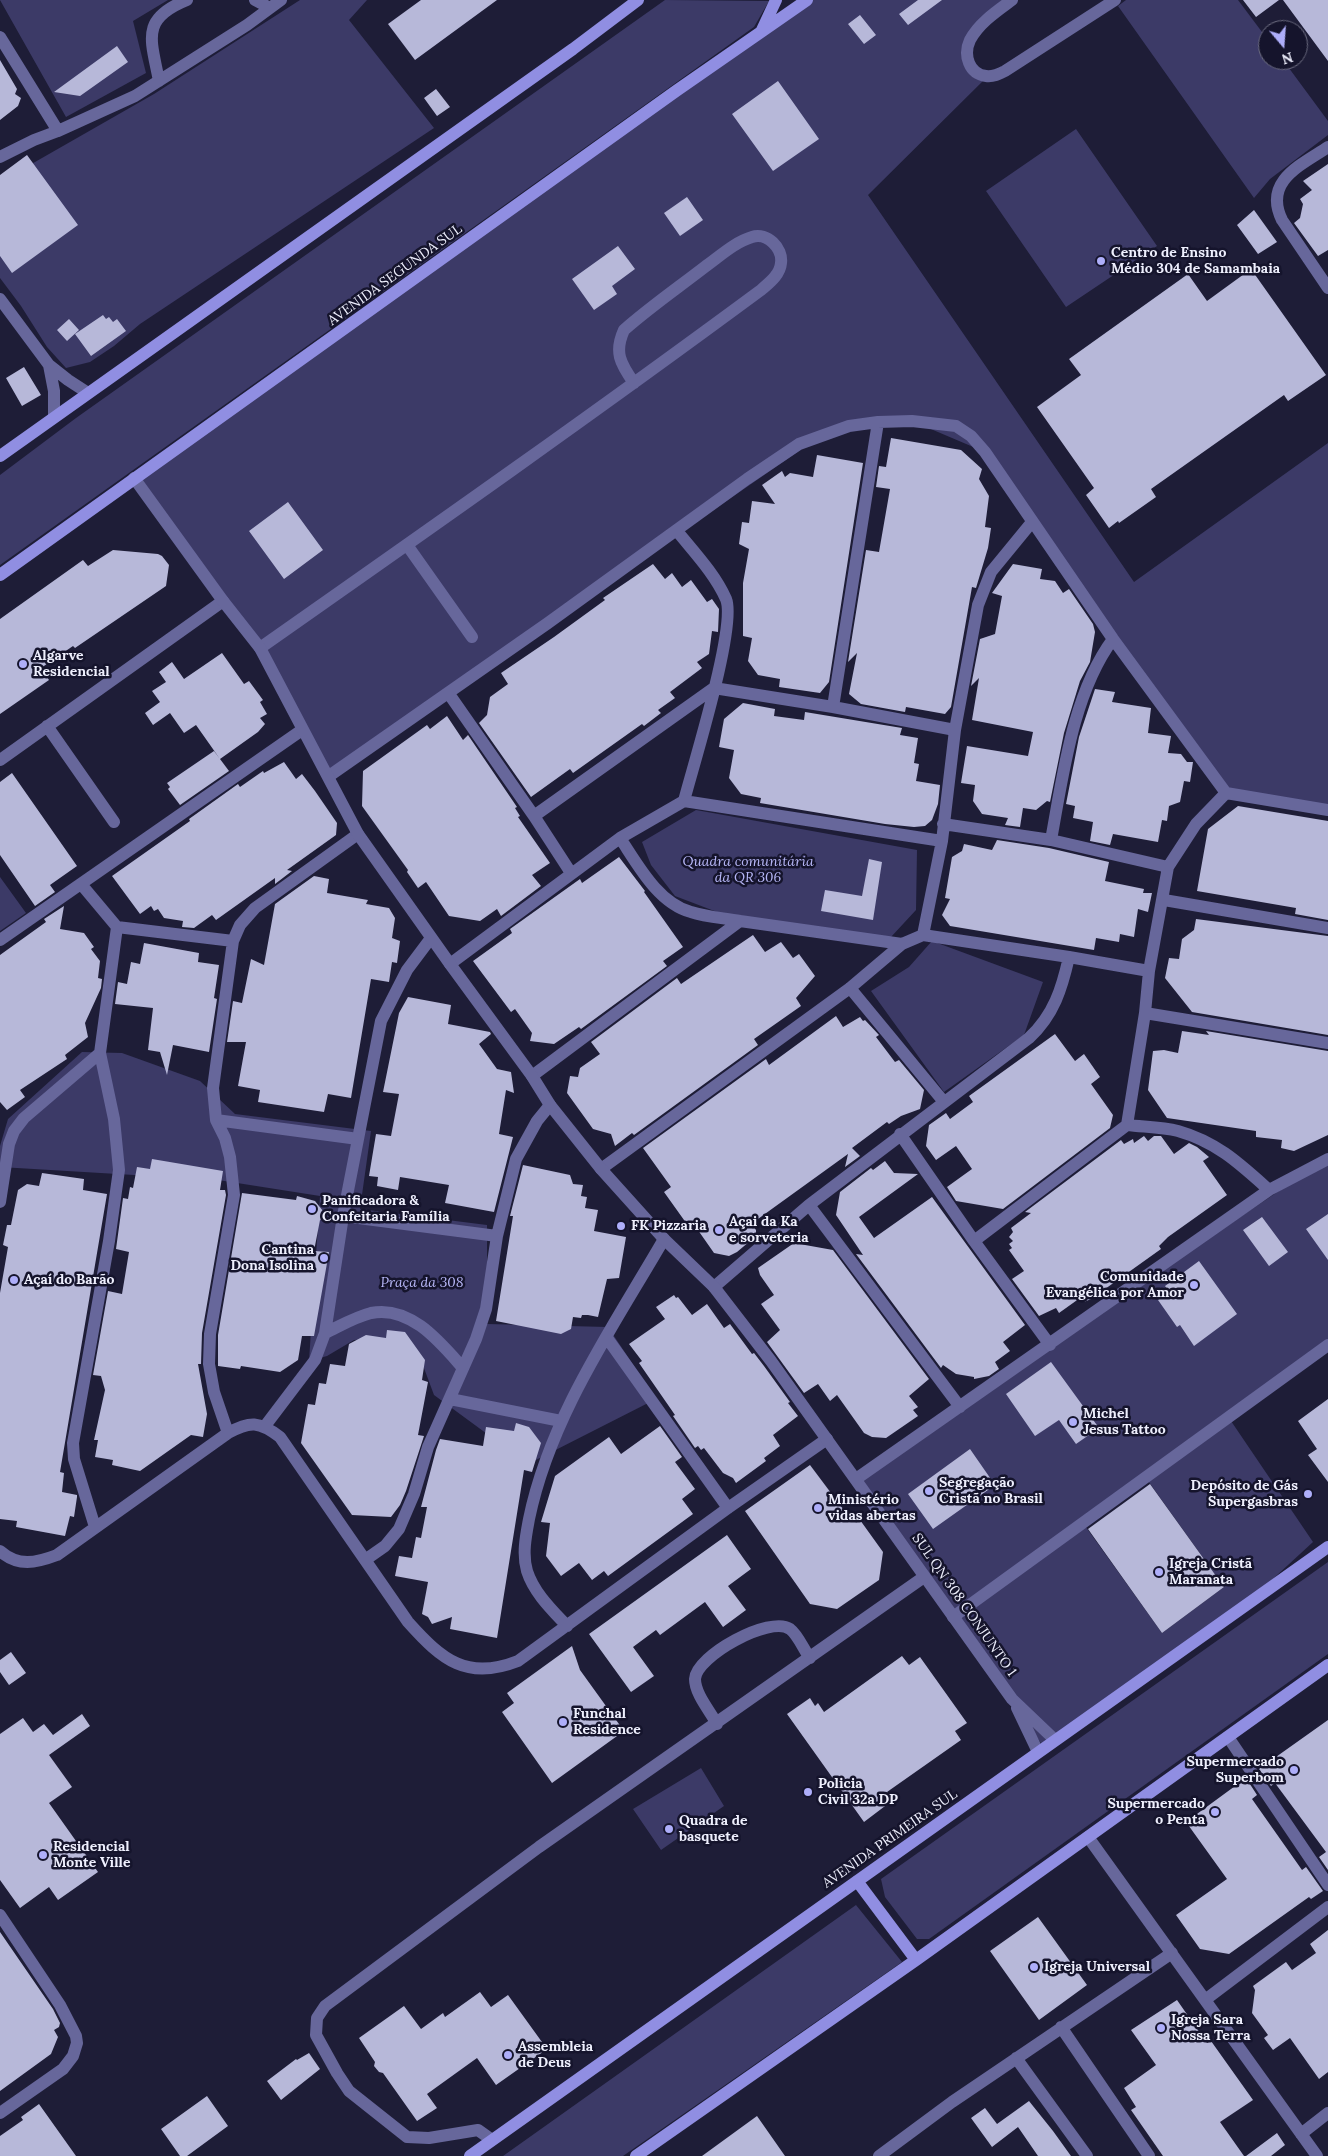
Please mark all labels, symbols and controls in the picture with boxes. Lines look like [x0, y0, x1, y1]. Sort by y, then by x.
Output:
north arrow [1258, 20, 1308, 70]
text: N [1279, 48, 1295, 69]
street label: AVENIDA SEGUNDA SUL [325, 221, 465, 329]
place label: Centro de Ensino Médio 304 de Samambaia [1111, 245, 1280, 278]
marker: Centro de Ensino Médio 304 de Samambaia [1095, 255, 1107, 267]
place label: Algarve Residencial [33, 648, 110, 680]
marker: Algarve Residencial [17, 658, 29, 670]
park label: Quadra comunitária da QR 306 [682, 854, 814, 886]
place label: Panificadora & Confeitaria Família [322, 1193, 450, 1226]
marker: Panificadora & Confeitaria Família [306, 1203, 318, 1215]
place label: Açai da Ka e sorveteria [729, 1214, 809, 1246]
place label: FK Pizzaria [631, 1218, 707, 1234]
marker: FK Pizzaria [615, 1220, 627, 1232]
marker: Açai da Ka e sorveteria [713, 1224, 725, 1236]
place label: Cantina Dona Isolina [230, 1242, 314, 1274]
marker: Cantina Dona Isolina [318, 1252, 330, 1264]
place label: Comunidade Evangélica por Amor [1046, 1269, 1184, 1302]
place label: Açaí do Barão [24, 1272, 114, 1288]
marker: Açaí do Barão [8, 1274, 20, 1286]
park label: Praça da 308 [380, 1275, 464, 1291]
marker: Comunidade Evangélica por Amor [1188, 1279, 1200, 1291]
place label: Michel Jesus Tattoo [1083, 1406, 1166, 1438]
marker: Michel Jesus Tattoo [1067, 1416, 1079, 1428]
place label: Segregação Cristã no Brasil [939, 1475, 1043, 1508]
place label: Depósito de Gás Supergasbras [1191, 1478, 1298, 1510]
marker: Segregação Cristã no Brasil [923, 1485, 935, 1497]
marker: Depósito de Gás Supergasbras [1302, 1488, 1314, 1500]
place label: Ministério vidas abertas [828, 1492, 916, 1524]
marker: Ministério vidas abertas [812, 1502, 824, 1514]
street label: SUL QN 308 CONJUNTO 1 [908, 1530, 1020, 1680]
place label: Igreja Cristã Maranata [1169, 1556, 1252, 1588]
marker: Igreja Cristã Maranata [1153, 1566, 1165, 1578]
place label: Funchal Residence [573, 1706, 641, 1738]
marker: Funchal Residence [557, 1716, 569, 1728]
place label: Supermercado Superbom [1187, 1754, 1284, 1786]
marker: Supermercado Superbom [1288, 1764, 1300, 1776]
place label: Policia Civil 32a DP [818, 1776, 898, 1808]
marker: Policia Civil 32a DP [802, 1786, 814, 1798]
street label: AVENIDA PRIMEIRA SUL [819, 1786, 961, 1892]
place label: Supermercado o Penta [1108, 1796, 1205, 1828]
marker: Supermercado o Penta [1209, 1806, 1221, 1818]
place label: Quadra de basquete [679, 1813, 748, 1845]
marker: Quadra de basquete [663, 1823, 675, 1835]
place label: Residencial Monte Ville [53, 1839, 130, 1871]
marker: Residencial Monte Ville [37, 1849, 49, 1861]
place label: Igreja Universal [1044, 1959, 1150, 1975]
marker: Igreja Universal [1028, 1961, 1040, 1973]
place label: Igreja Sara Nossa Terra [1171, 2012, 1251, 2044]
marker: Igreja Sara Nossa Terra [1155, 2022, 1167, 2034]
place label: Assembleia de Deus [518, 2039, 593, 2072]
marker: Assembleia de Deus [502, 2049, 514, 2061]

